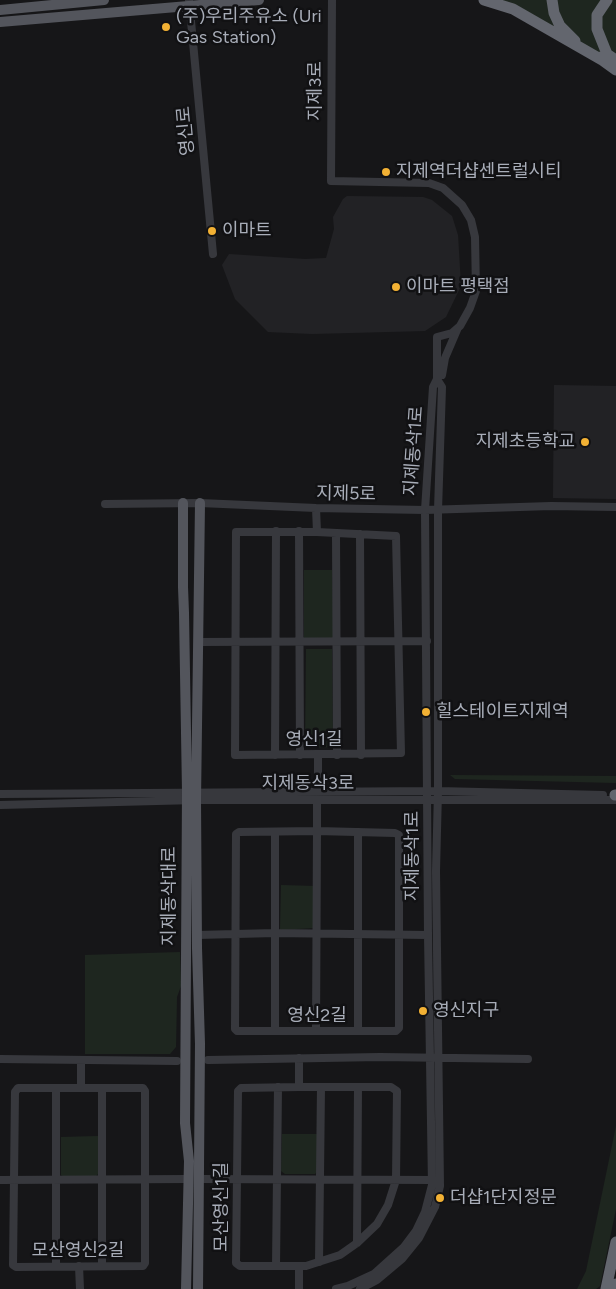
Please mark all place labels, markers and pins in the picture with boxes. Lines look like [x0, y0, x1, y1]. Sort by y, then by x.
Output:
place label: (주)우리주유소 (Uri Gas Station) [176, 6, 322, 48]
marker: (주)우리주유소 (Uri Gas Station) [160, 21, 172, 33]
place label: 지제역더샵센트럴시티 [396, 161, 562, 183]
marker: 지제역더샵센트럴시티 [380, 166, 392, 178]
place label: 이마트 [222, 220, 272, 242]
marker: 이마트 [206, 225, 218, 237]
place label: 이마트 평택점 [406, 276, 510, 298]
marker: 이마트 평택점 [390, 281, 402, 293]
place label: 지제초등학교 [476, 431, 575, 453]
marker: 지제초등학교 [579, 436, 591, 448]
place label: 힐스테이트지제역 [436, 701, 568, 723]
marker: 힐스테이트지제역 [420, 706, 432, 718]
place label: 영신지구 [433, 1000, 499, 1022]
marker: 영신지구 [417, 1005, 429, 1017]
place label: 더샵1단지정문 [450, 1187, 557, 1209]
marker: 더샵1단지정문 [434, 1192, 446, 1204]

